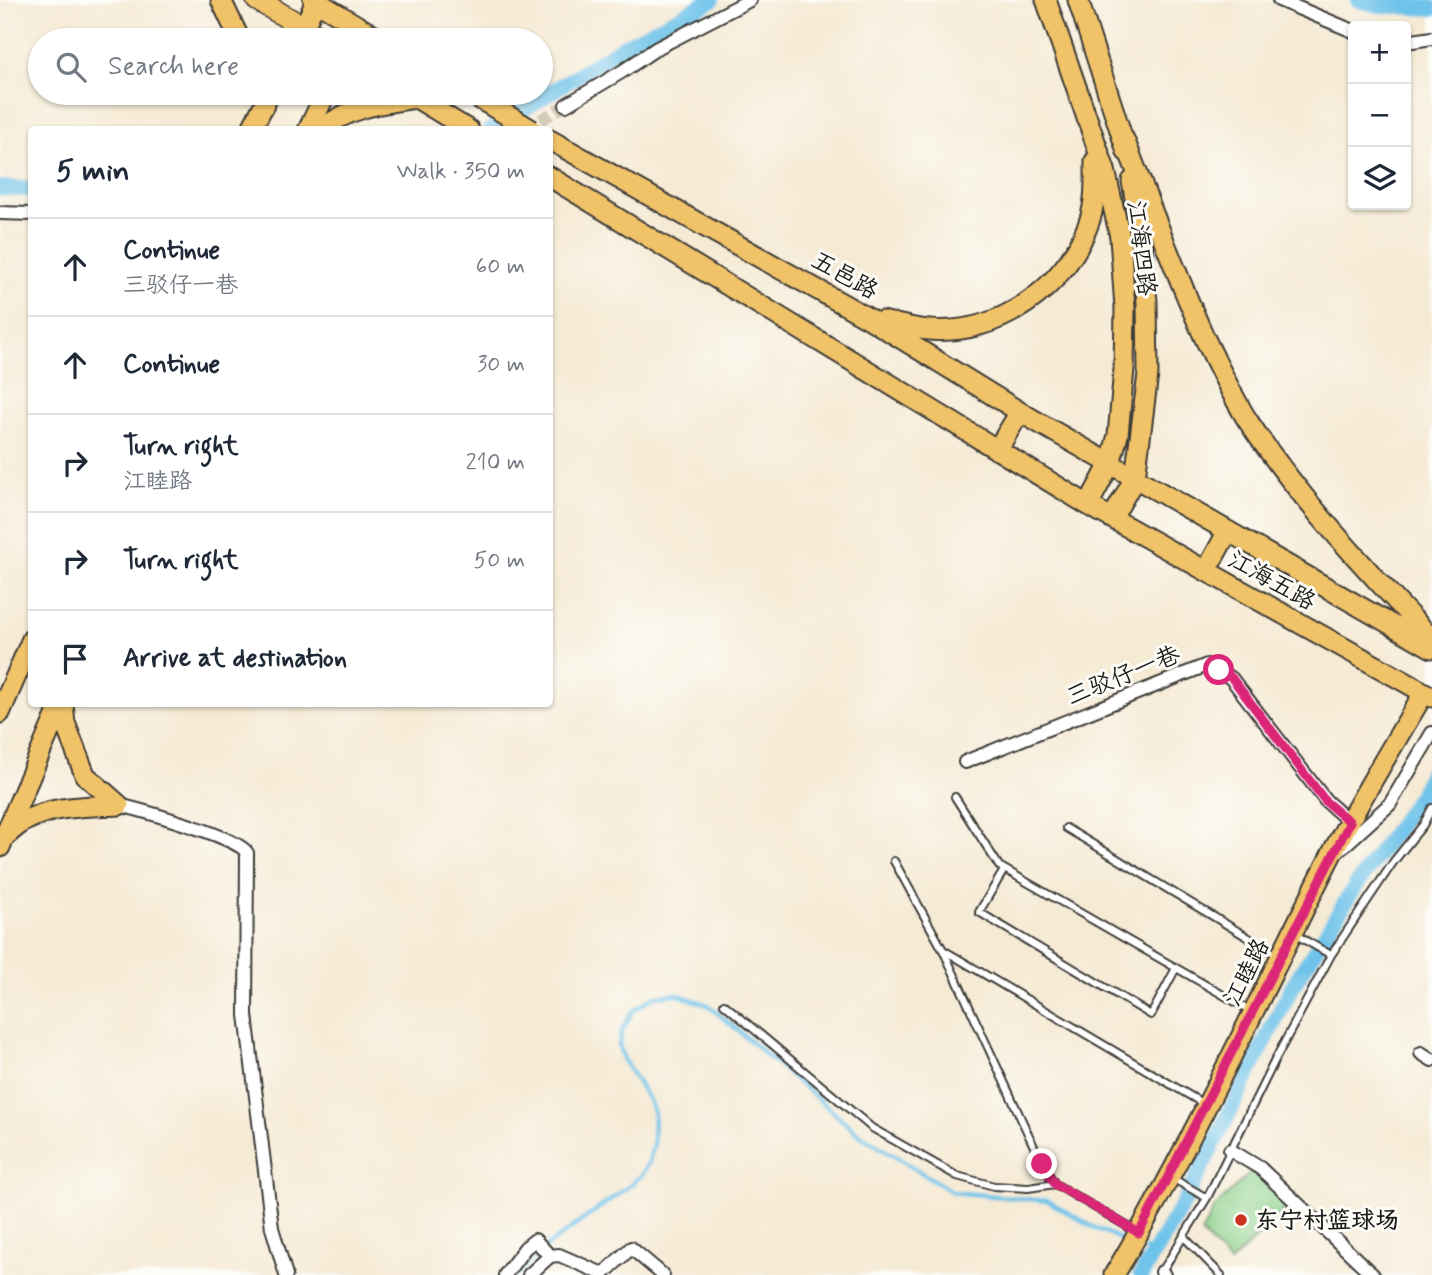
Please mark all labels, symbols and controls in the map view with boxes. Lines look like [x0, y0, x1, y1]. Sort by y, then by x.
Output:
map controls [1348, 21, 1411, 210]
button: + [1348, 21, 1411, 84]
search box [28, 28, 553, 105]
icon: search [52, 48, 90, 86]
text: Search here [108, 50, 239, 84]
button: − [1348, 84, 1411, 147]
button: layers [1348, 147, 1411, 210]
text: 5 min [56, 152, 130, 191]
text: Walk · 350 m [397, 157, 525, 187]
street label: 江海四路 [1119, 199, 1162, 298]
text: Continue [123, 234, 220, 268]
street label: 五邑路 [805, 245, 883, 307]
icon: ahead [56, 248, 94, 286]
text: 60 m [476, 252, 525, 282]
text: 三驳仔一巷 [123, 271, 238, 301]
icon: ahead [56, 346, 94, 384]
text: Continue [123, 348, 220, 382]
text: 30 m [477, 350, 525, 380]
text: Turn right [123, 430, 239, 464]
icon: right [56, 444, 94, 482]
text: 210 m [465, 448, 525, 478]
text: 江睦路 [123, 467, 192, 497]
icon: right [56, 542, 94, 580]
text: Turn right [123, 544, 239, 578]
street label: 江海五路 [1222, 544, 1321, 618]
text: 50 m [474, 546, 525, 576]
icon: arrive [56, 640, 94, 678]
street label: 三驳仔一巷 [1062, 640, 1185, 713]
text: Arrive at destination [123, 642, 347, 676]
route start [1203, 654, 1234, 685]
street label: 江睦路 [1217, 934, 1277, 1012]
route end [1026, 1148, 1057, 1179]
place label: 东宁村篮球场 [1255, 1206, 1399, 1237]
marker: 东宁村篮球场 [1233, 1212, 1249, 1228]

